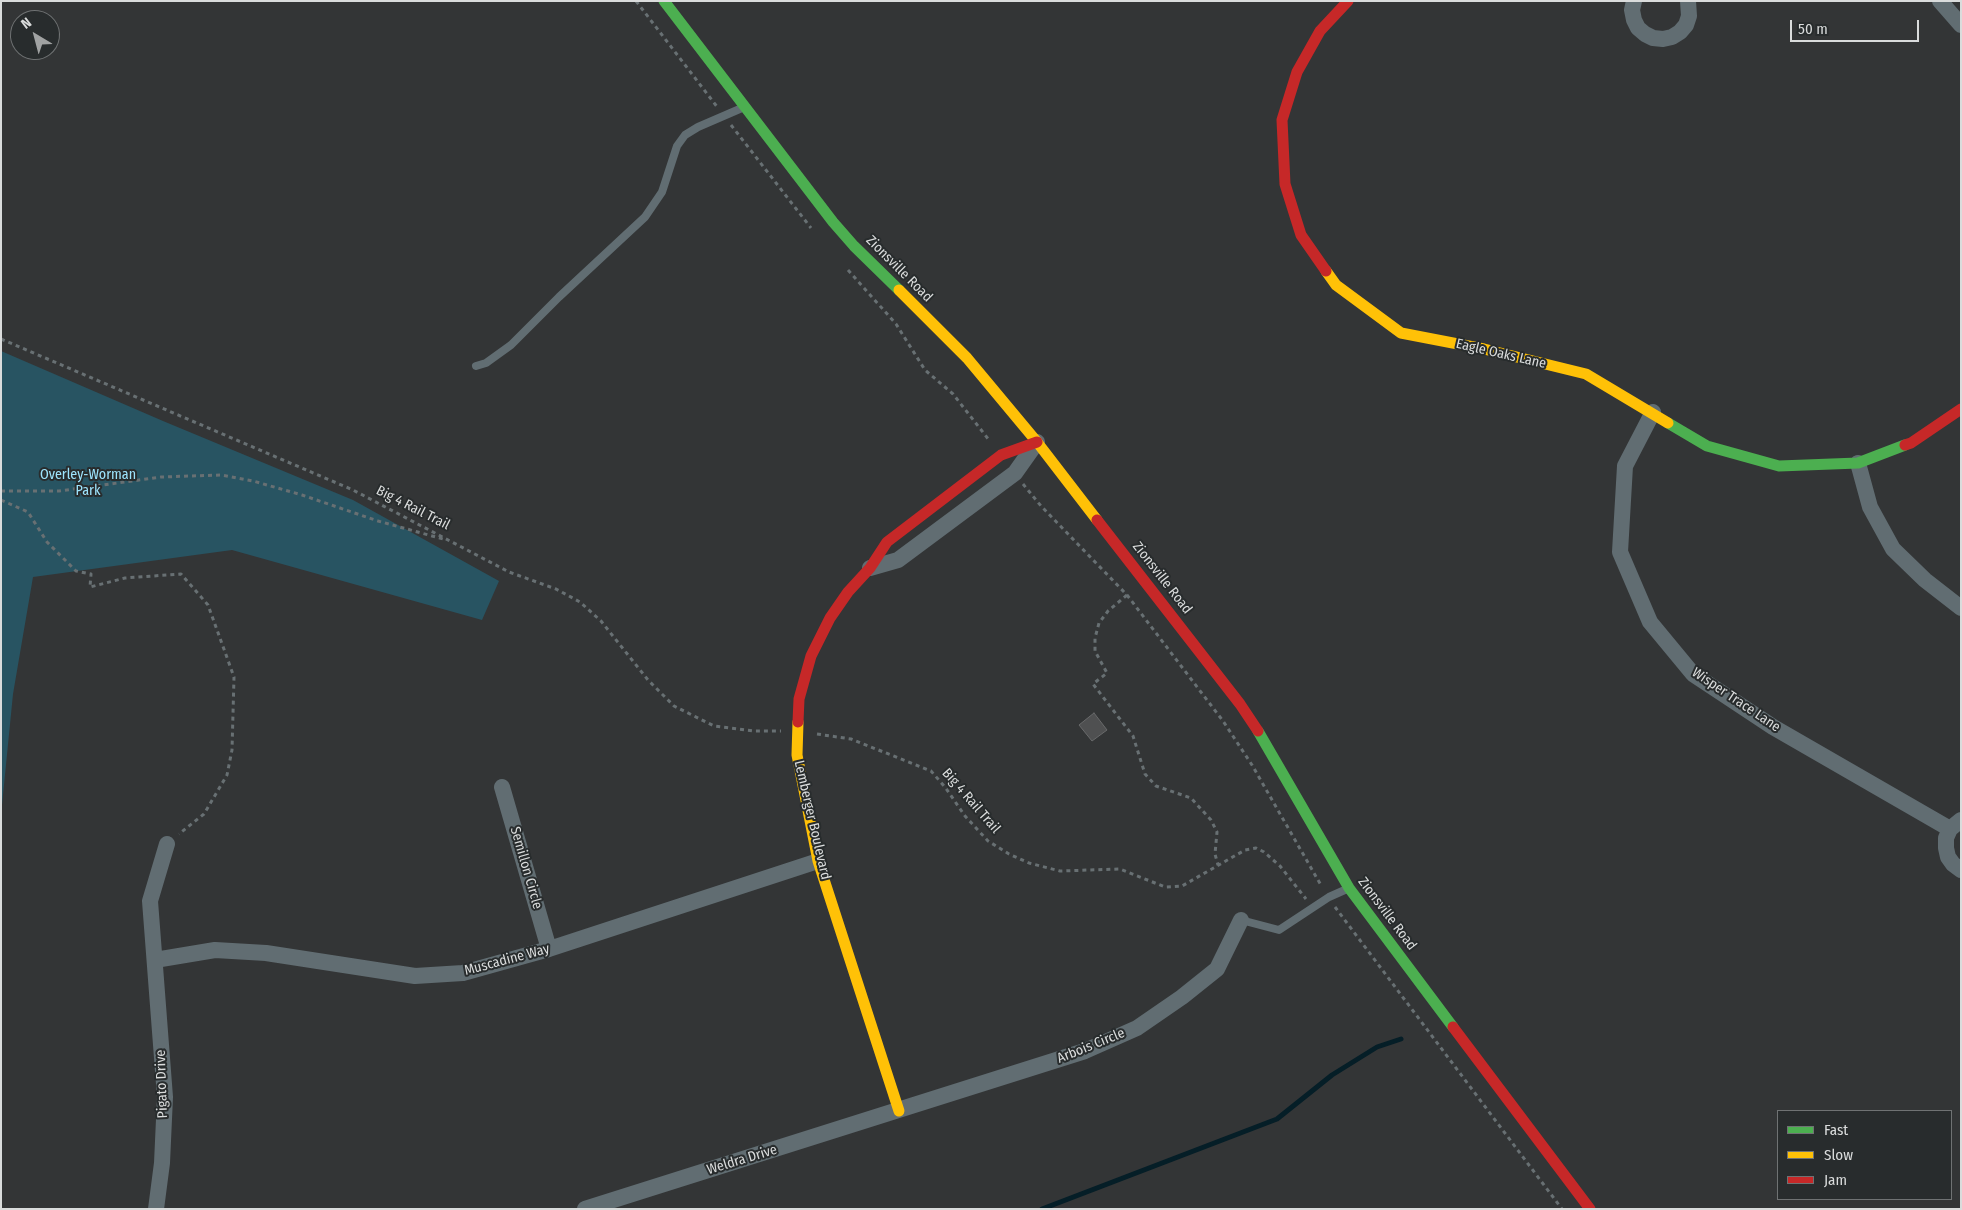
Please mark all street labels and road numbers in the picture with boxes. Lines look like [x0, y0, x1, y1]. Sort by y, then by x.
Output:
street label: Zionsville Road [862, 232, 936, 306]
street label: Eagle Oaks Lane [1454, 335, 1548, 373]
street label: Big 4 Rail Trail [373, 482, 453, 534]
street label: Zionsville Road [1129, 539, 1195, 617]
street label: Wisper Trace Lane [1689, 664, 1783, 736]
street label: Lemberger Boulevard [790, 759, 834, 881]
street label: Big 4 Rail Trail [938, 765, 1004, 837]
street label: Semillon Circle [506, 825, 546, 911]
street label: Zionsville Road [1354, 874, 1420, 954]
street label: Muscadine Way [463, 941, 551, 979]
street label: Arbois Circle [1055, 1025, 1127, 1067]
street label: Pigato Drive [152, 1049, 172, 1119]
street label: Weldra Drive [705, 1141, 779, 1179]

